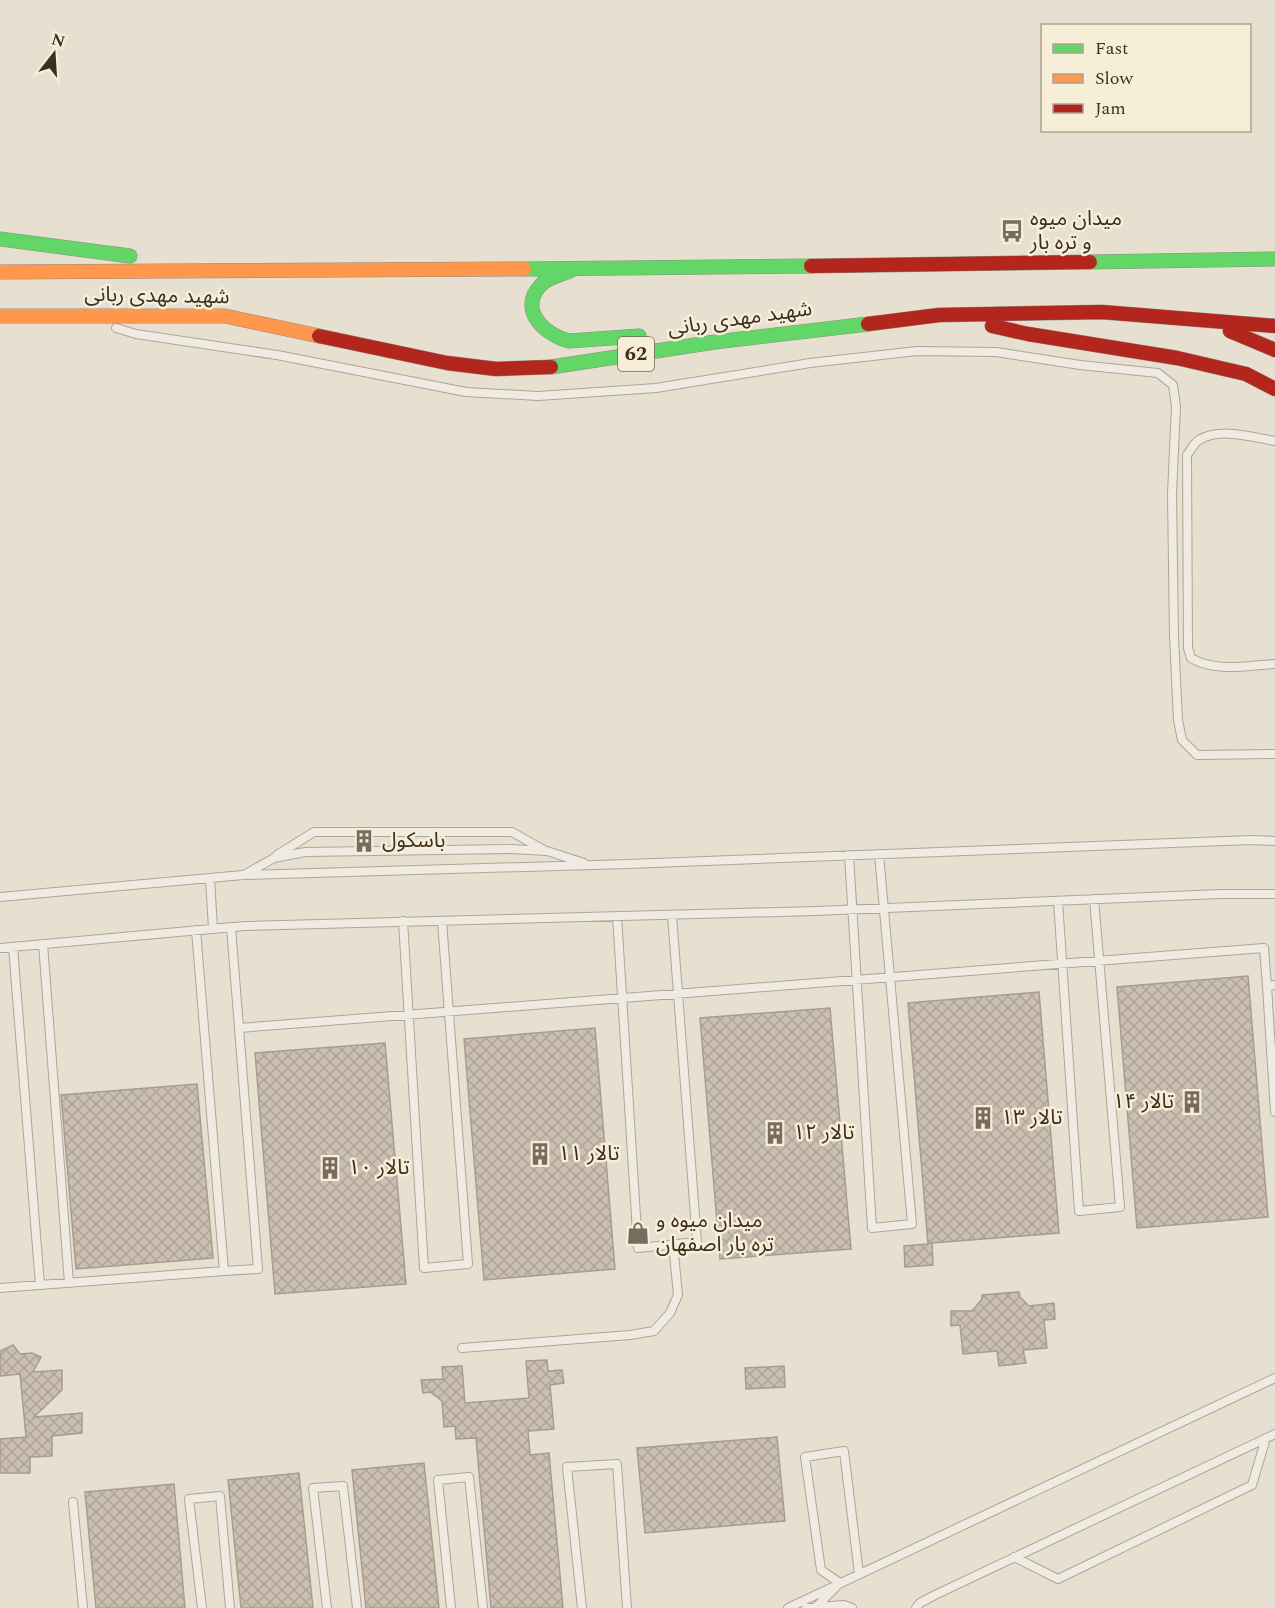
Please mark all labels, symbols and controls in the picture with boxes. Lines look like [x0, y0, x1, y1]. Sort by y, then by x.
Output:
north arrow [24, 24, 84, 84]
legend [1041, 24, 1251, 132]
text: N [48, 27, 68, 54]
text: Fast [1095, 35, 1128, 62]
text: Slow [1095, 65, 1134, 92]
text: Jam [1095, 95, 1126, 122]
place label: میدان میوه و تره بار [1029, 203, 1122, 259]
bus stop icon: میدان میوه و تره بار [999, 218, 1025, 244]
street label: شهید مهدی ربانی [84, 279, 230, 313]
street label: شهید مهدی ربانی [666, 293, 814, 345]
road number: 62 [618, 337, 654, 371]
place label: باسكول [382, 825, 445, 857]
building icon: باسكول [351, 828, 377, 854]
place label: تالار ۱۴ [1112, 1086, 1174, 1118]
building icon: تالار ۱۴ [1179, 1089, 1205, 1115]
place label: تالار ۱۳ [1001, 1102, 1063, 1134]
building icon: تالار ۱۳ [970, 1105, 996, 1131]
place label: تالار ۱۲ [793, 1117, 855, 1149]
building icon: تالار ۱۲ [762, 1120, 788, 1146]
place label: تالار ۱۱ [558, 1138, 620, 1170]
building icon: تالار ۱۱ [527, 1141, 553, 1167]
place label: تالار ۱۰ [348, 1152, 410, 1184]
building icon: تالار ۱۰ [317, 1155, 343, 1181]
place label: میدان میوه و تره بار اصفهان [656, 1205, 774, 1261]
shop icon: میدان میوه و تره بار اصفهان [625, 1220, 651, 1246]

